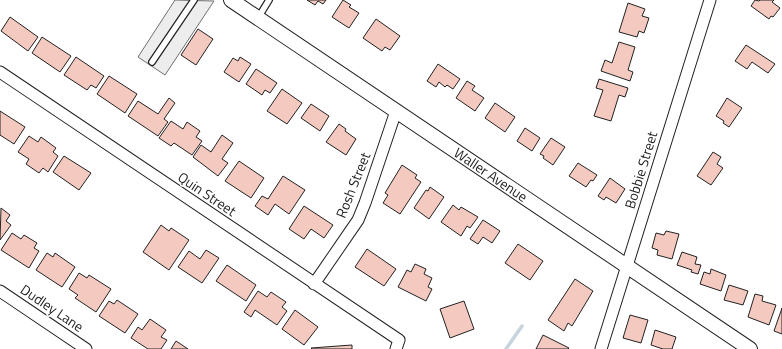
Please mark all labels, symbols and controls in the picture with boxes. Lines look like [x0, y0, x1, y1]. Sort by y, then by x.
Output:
street label: Bobbie Street [619, 128, 662, 211]
street label: Waller Avenue [450, 142, 532, 207]
street label: Rosh Street [330, 149, 375, 221]
street label: Quin Street [174, 166, 241, 221]
street label: Dudley Lane [16, 279, 88, 336]

